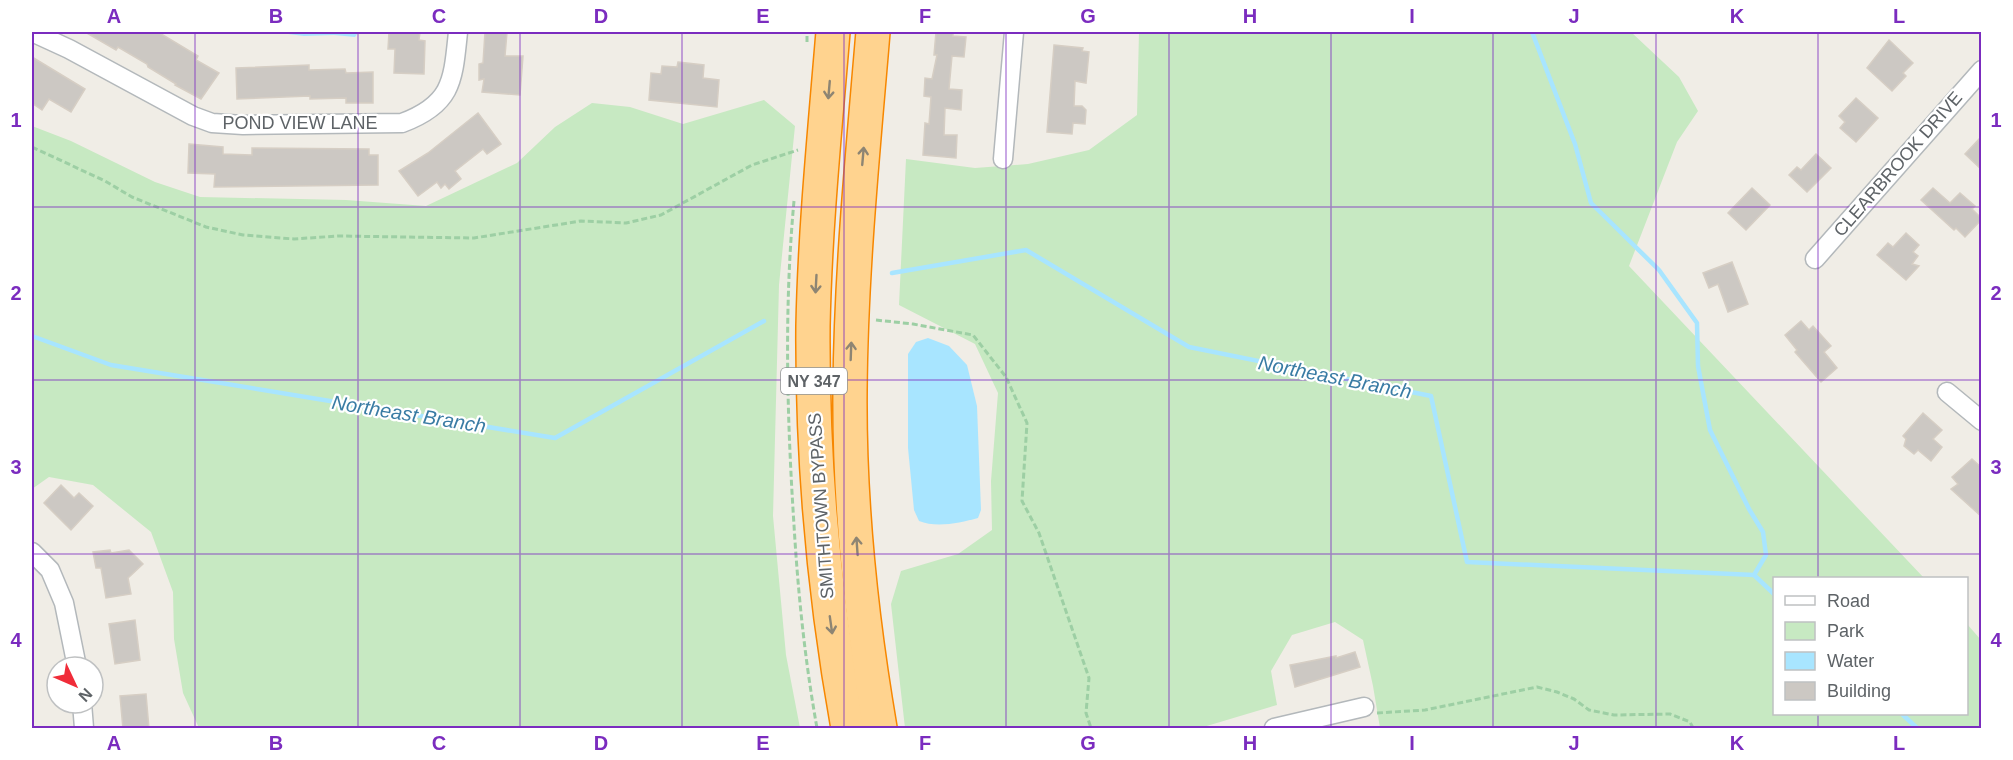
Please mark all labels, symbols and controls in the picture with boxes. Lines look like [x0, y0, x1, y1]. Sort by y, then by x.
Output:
text: A [107, 5, 121, 27]
text: B [269, 5, 283, 27]
text: C [432, 5, 446, 27]
text: D [594, 5, 608, 27]
text: E [756, 5, 770, 27]
text: F [919, 5, 931, 27]
text: G [1080, 5, 1096, 27]
text: H [1243, 5, 1257, 27]
text: I [1409, 5, 1415, 27]
text: J [1568, 5, 1580, 27]
text: K [1730, 5, 1745, 27]
text: L [1893, 5, 1905, 27]
one-way arrow [823, 79, 834, 99]
street label: CLEARBROOK DRIVE [1830, 88, 1966, 240]
text: 1 [10, 109, 22, 131]
text: 1 [1990, 109, 2002, 131]
street label: POND VIEW LANE [222, 113, 378, 133]
one-way arrow [858, 147, 869, 167]
one-way arrow [810, 274, 821, 294]
text: 2 [10, 282, 22, 304]
text: 2 [1990, 282, 2002, 304]
one-way arrow [845, 341, 857, 361]
water label: Northeast Branch [1257, 351, 1413, 403]
road number: NY 347 [781, 368, 847, 394]
water label: Northeast Branch [330, 391, 488, 437]
street label: SMITHTOWN BYPASS [805, 412, 837, 600]
text: 3 [10, 456, 22, 478]
text: 3 [1990, 456, 2002, 478]
one-way arrow [851, 536, 862, 556]
legend [1773, 577, 1968, 715]
text: Road [1827, 591, 1870, 611]
one-way arrow [826, 615, 837, 635]
text: Park [1827, 621, 1865, 641]
text: 4 [10, 629, 22, 651]
text: 4 [1990, 629, 2002, 651]
text: Water [1827, 651, 1874, 671]
north arrow [45, 655, 105, 715]
text: Building [1827, 681, 1891, 701]
text: N [75, 685, 96, 705]
text: A [107, 732, 121, 754]
text: B [269, 732, 283, 754]
text: C [432, 732, 446, 754]
text: D [594, 732, 608, 754]
text: E [756, 732, 770, 754]
text: F [919, 732, 931, 754]
text: G [1080, 732, 1096, 754]
text: H [1243, 732, 1257, 754]
text: I [1409, 732, 1415, 754]
text: J [1568, 732, 1580, 754]
text: K [1730, 732, 1745, 754]
text: L [1893, 732, 1905, 754]

